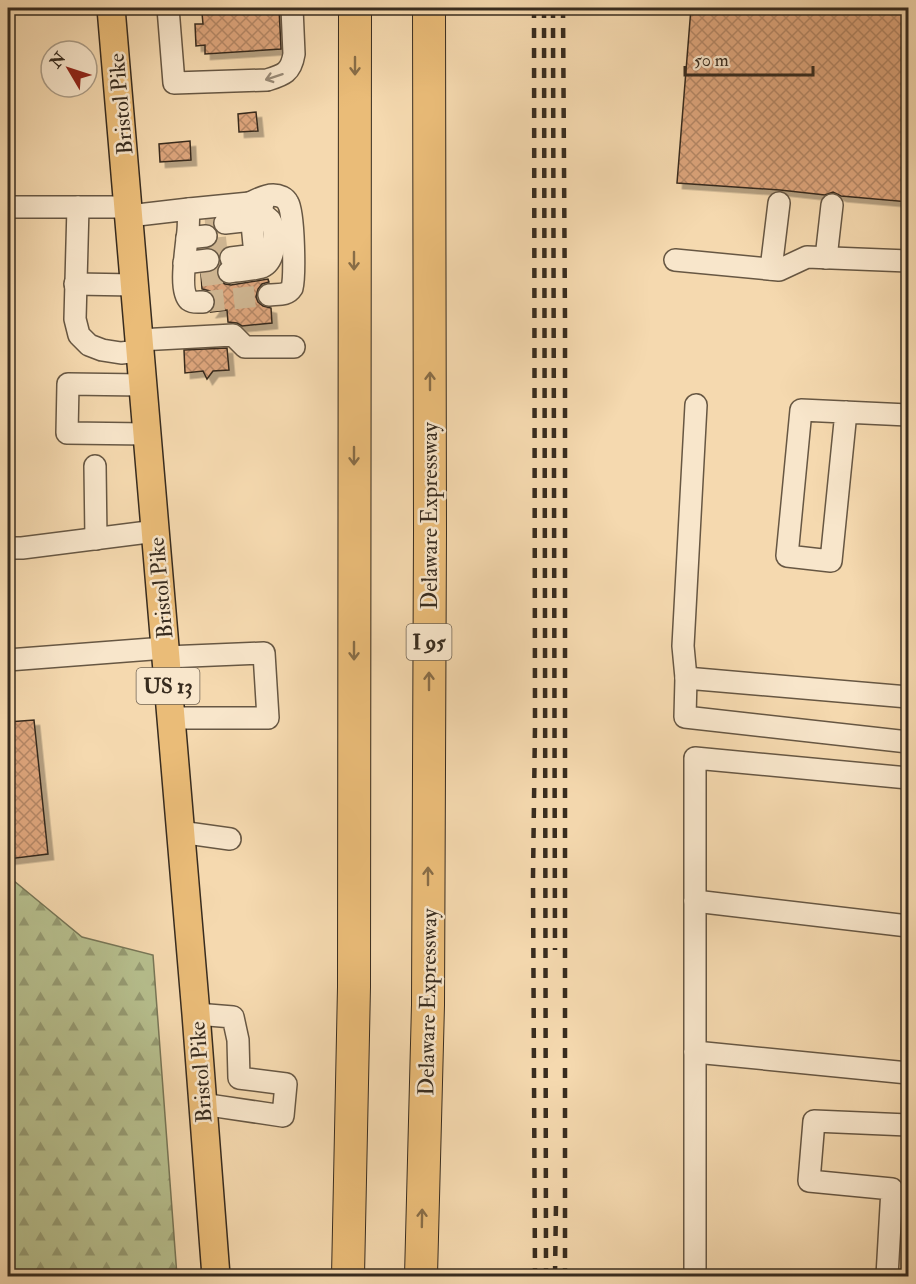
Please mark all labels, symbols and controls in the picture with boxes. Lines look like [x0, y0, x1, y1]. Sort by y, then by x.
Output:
north arrow [39, 39, 99, 99]
scale bar [685, 39, 812, 77]
text: N [45, 48, 71, 73]
text: 50 m [694, 49, 729, 72]
street label: Bristol Pike [103, 52, 139, 156]
one-way arrow [349, 55, 361, 75]
one-way arrow [266, 72, 284, 83]
one-way arrow [348, 250, 360, 270]
one-way arrow [424, 372, 435, 392]
street label: Delaware Expressway [416, 422, 445, 610]
one-way arrow [348, 445, 360, 465]
street label: Bristol Pike [143, 536, 179, 640]
road number: I 95 [406, 624, 452, 660]
one-way arrow [348, 640, 360, 660]
road number: US 13 [136, 668, 200, 704]
one-way arrow [423, 672, 435, 692]
one-way arrow [422, 867, 434, 887]
street label: Delaware Expressway [412, 908, 445, 1096]
street label: Bristol Pike [183, 1020, 219, 1124]
one-way arrow [417, 1209, 428, 1229]

